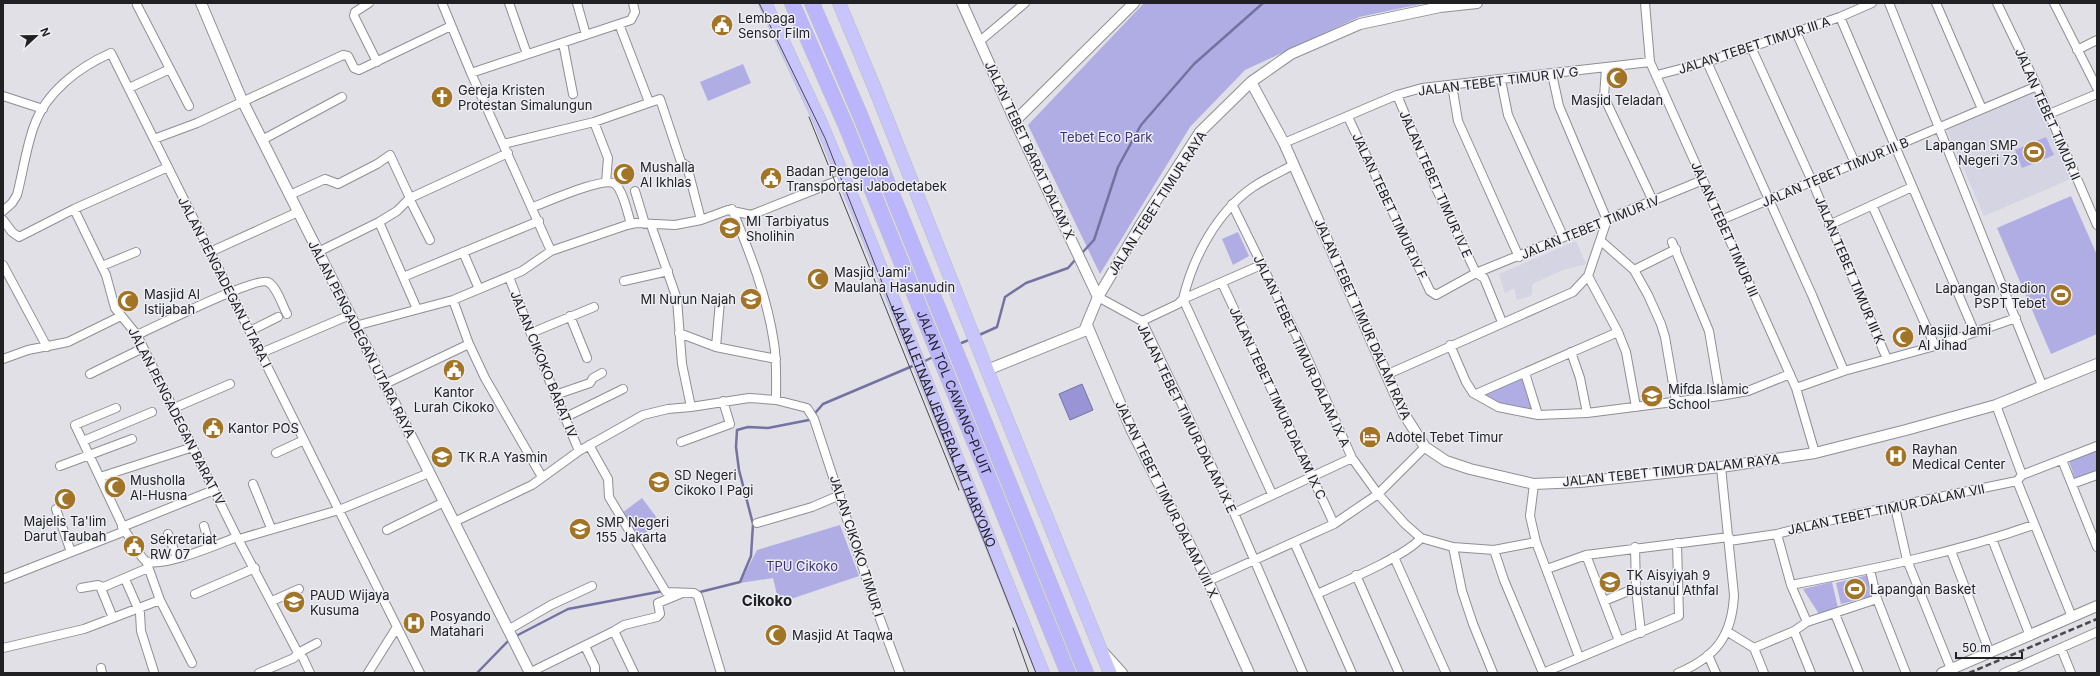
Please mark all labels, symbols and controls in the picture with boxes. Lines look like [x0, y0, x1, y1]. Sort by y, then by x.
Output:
place label: Lembaga Sensor Film [738, 10, 810, 41]
public building icon: Lembaga Sensor Film [709, 12, 735, 38]
street label: JALAN TEBET TIMUR III A [1676, 13, 1832, 77]
north arrow [16, 16, 56, 56]
text: N [37, 26, 53, 39]
street label: JALAN TEBET TIMUR II [2012, 46, 2084, 182]
street label: JALAN TEBET BARAT DALAM X [982, 58, 1078, 242]
street label: JALAN TEBET TIMUR IV G [1417, 63, 1579, 99]
mosque icon: Masjid Teladan [1604, 65, 1630, 91]
place label: Gereja Kristen Protestan Simalungun [458, 82, 592, 113]
church icon: Gereja Kristen Protestan Simalungun [429, 84, 455, 110]
place label: Masjid Teladan [1571, 92, 1663, 108]
street label: JALAN TEBET TIMUR IV E [1396, 108, 1476, 260]
street label: JALAN TEBET TIMUR RAYA [1104, 128, 1210, 278]
park label: Tebet Eco Park [1060, 129, 1152, 145]
street label: JALAN TEBET TIMUR IV F [1349, 130, 1431, 282]
street label: JALAN TEBET TIMUR III B [1759, 134, 1911, 210]
place label: Lapangan SMP Negeri 73 [1925, 137, 2018, 168]
sports icon: Lapangan SMP Negeri 73 [2021, 139, 2047, 165]
place label: Mushalla Al Ikhlas [640, 159, 695, 190]
street label: JALAN TEBET TIMUR III [1688, 159, 1762, 299]
mosque icon: Mushalla Al Ikhlas [611, 161, 637, 187]
place label: Badan Pengelola Transportasi Jabodetabek [786, 163, 947, 194]
public building icon: Badan Pengelola Transportasi Jabodetabek [758, 165, 784, 191]
street label: JALAN TEBET TIMUR IV [1518, 192, 1662, 262]
street label: JALAN PENGADEGAN UTARA I [175, 194, 275, 370]
street label: JALAN TEBET TIMUR III K [1812, 194, 1888, 346]
place label: MI Tarbiyatus Sholihin [746, 213, 829, 244]
school or university icon: MI Tarbiyatus Sholihin [717, 215, 743, 241]
street label: JALAN TEBET TIMUR DALAM RAYA [1311, 216, 1415, 422]
street label: JALAN PENGADEGAN UTARA RAYA [305, 238, 419, 440]
street label: JALAN TEBET TIMUR DALAM IX A [1250, 252, 1354, 450]
place label: Masjid Jami' Maulana Hasanudin [834, 264, 955, 295]
mosque icon: Masjid Jami' Maulana Hasanudin [805, 266, 831, 292]
place label: Lapangan Stadion PSPT Tebet [1935, 280, 2046, 311]
sports icon: Lapangan Stadion PSPT Tebet [2048, 282, 2074, 308]
place label: Masjid Al Istijabah [144, 286, 200, 317]
school or university icon: MI Nurun Najah [738, 286, 764, 312]
mosque icon: Masjid Al Istijabah [115, 288, 141, 314]
street label: JALAN CIKOKO BARAT IV [507, 288, 581, 440]
place label: MI Nurun Najah [640, 291, 736, 307]
street label: JALAN LETNAN JENDERAL MT HARYONO [888, 301, 1000, 550]
street label: JALAN TEBET TIMUR DALAM IX C [1226, 304, 1330, 502]
street label: JALAN TOL CAWANG–PLUIT [914, 308, 995, 477]
street label: JALAN TEBET TIMUR DALAM IX E [1134, 320, 1240, 516]
place label: Masjid Jami Al Jihad [1918, 322, 1991, 353]
street label: JALAN PENGADEGAN BARAT IV [125, 324, 229, 508]
mosque icon: Masjid Jami Al Jihad [1890, 324, 1916, 350]
public building icon: Kantor Lurah Cikoko [441, 357, 467, 383]
place label: Mifda Islamic School [1668, 381, 1749, 412]
school or university icon: Mifda Islamic School [1639, 383, 1665, 409]
place label: Kantor Lurah Cikoko [414, 384, 494, 415]
street label: JALAN TEBET TIMUR DALAM VIII X [1112, 398, 1222, 600]
public building icon: Kantor POS [200, 415, 226, 441]
place label: Kantor POS [228, 420, 299, 436]
hotel icon: Adotel Tebet Timur [1357, 424, 1383, 450]
place label: Adotel Tebet Timur [1386, 429, 1503, 445]
place label: Rayhan Medical Center [1912, 441, 2006, 472]
hospital icon: Rayhan Medical Center [1883, 443, 1909, 469]
school or university icon: TK R.A Yasmin [429, 444, 455, 470]
place label: TK R.A Yasmin [458, 449, 548, 465]
street label: JALAN TEBET TIMUR DALAM RAYA [1561, 451, 1781, 489]
place label: SD Negeri Cikoko I Pagi [674, 467, 753, 498]
school or university icon: SD Negeri Cikoko I Pagi [646, 469, 672, 495]
place label: Musholla Al-Husna [130, 472, 187, 503]
street label: JALAN CIKOKO TIMUR I [827, 473, 887, 619]
mosque icon: Musholla Al-Husna [102, 474, 128, 500]
street label: JALAN TEBET TIMUR DALAM VII [1786, 480, 1986, 538]
mosque icon: Majelis Ta'lim Darut Taubah [52, 486, 78, 512]
place label: Majelis Ta'lim Darut Taubah [24, 513, 106, 544]
place label: SMP Negeri 155 Jakarta [596, 514, 669, 545]
school or university icon: SMP Negeri 155 Jakarta [567, 516, 593, 542]
place label: Sekretariat RW 07 [150, 531, 217, 562]
public building icon: Sekretariat RW 07 [121, 533, 147, 559]
park label: TPU Cikoko [766, 558, 838, 574]
place label: TK Aisyiyah 9 Bustanul Athfal [1626, 567, 1719, 598]
school or university icon: TK Aisyiyah 9 Bustanul Athfal [1597, 569, 1623, 595]
sports icon: Lapangan Basket [1842, 576, 1868, 602]
place label: Lapangan Basket [1870, 581, 1976, 597]
place label: PAUD Wijaya Kusuma [310, 587, 390, 618]
school or university icon: PAUD Wijaya Kusuma [281, 589, 307, 615]
district label: Cikoko [742, 591, 792, 610]
place label: Posyando Matahari [430, 608, 491, 639]
hospital icon: Posyando Matahari [401, 610, 427, 636]
mosque icon: Masjid At Taqwa [763, 622, 789, 648]
place label: Masjid At Taqwa [792, 627, 893, 643]
scale bar [1956, 634, 2022, 660]
text: 50 m [1962, 640, 1991, 655]

